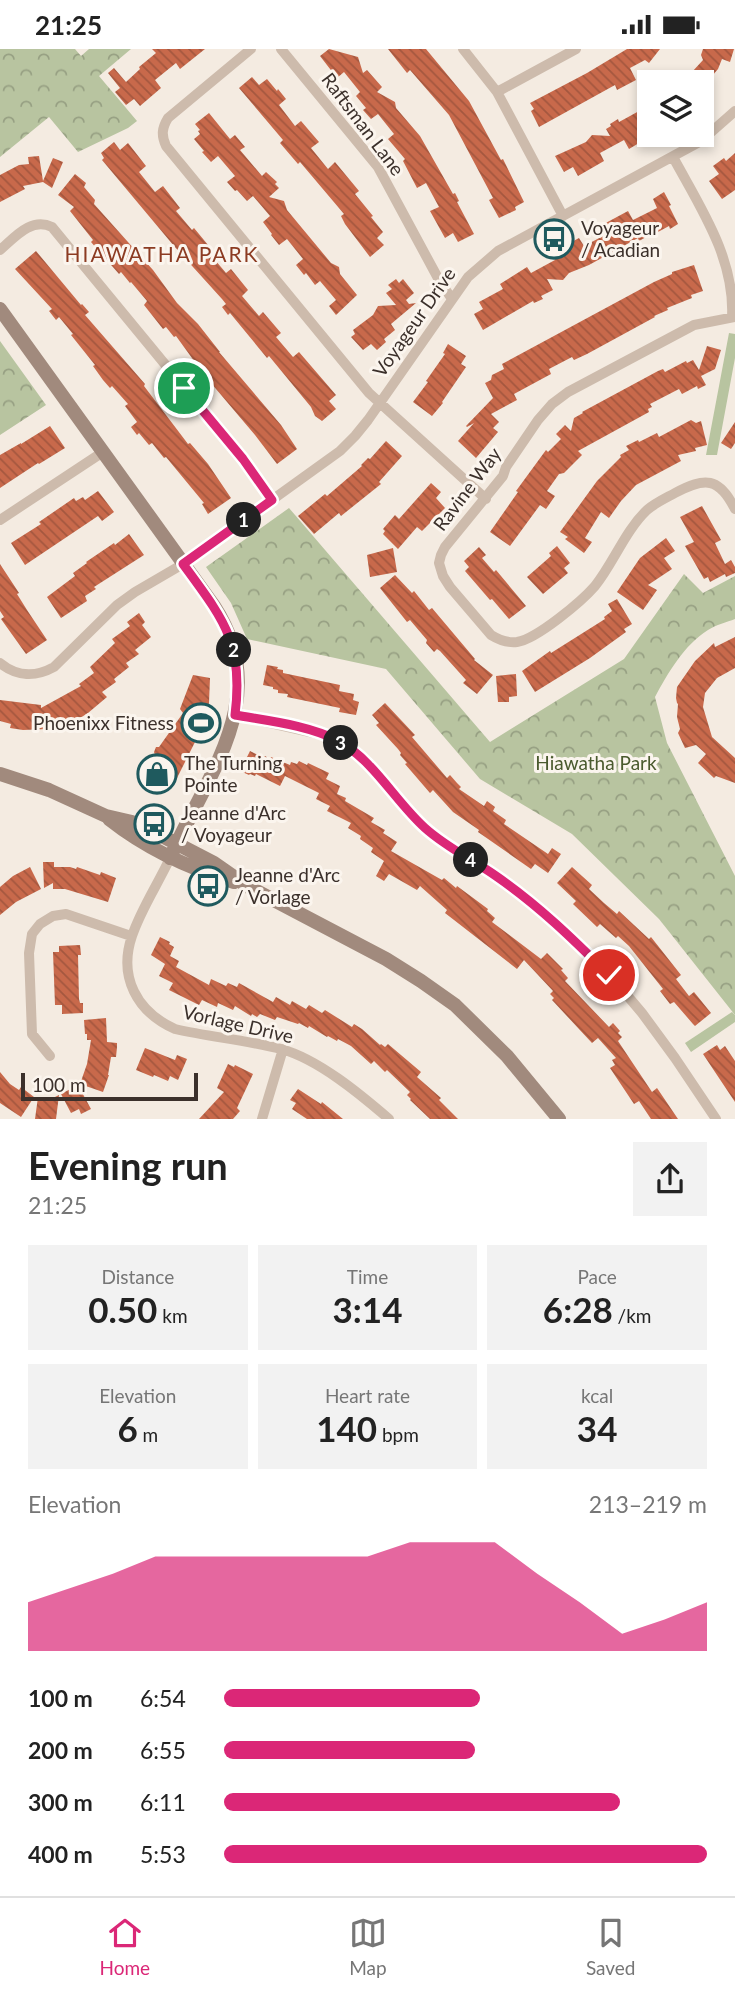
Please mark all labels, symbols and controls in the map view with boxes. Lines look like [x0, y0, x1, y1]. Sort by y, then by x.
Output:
text: 21:25 [35, 9, 102, 41]
street label: Raftsman Lane [317, 68, 409, 180]
map controls [637, 70, 714, 147]
button: layers [637, 70, 714, 147]
place label: Voyageur / Acadian [581, 216, 660, 261]
bus stop icon: Voyageur / Acadian [533, 218, 575, 260]
district label: HIAWATHA PARK [65, 241, 259, 266]
street label: Voyageur Drive [367, 263, 460, 381]
pin [154, 358, 214, 418]
icon: arrive [165, 369, 203, 407]
street label: Ravine Way [428, 442, 505, 535]
pin: 1 [226, 503, 262, 538]
text: 1 [238, 508, 249, 531]
pin: 2 [216, 633, 252, 667]
text: 2 [228, 638, 239, 661]
sports icon: Phoenixx Fitness [180, 702, 222, 744]
place label: Phoenixx Fitness [33, 711, 174, 734]
pin: 3 [324, 725, 358, 761]
text: 3 [335, 731, 346, 754]
place label: The Turning Pointe [184, 751, 282, 796]
park label: Hiawatha Park [535, 751, 657, 774]
shop icon: The Turning Pointe [136, 753, 178, 795]
place label: Jeanne d'Arc / Voyageur [181, 801, 286, 846]
bus stop icon: Jeanne d'Arc / Voyageur [133, 803, 175, 845]
pin: 4 [454, 843, 489, 877]
text: 4 [465, 848, 476, 871]
place label: Jeanne d'Arc / Vorlage [235, 863, 340, 908]
bus stop icon: Jeanne d'Arc / Vorlage [187, 865, 229, 907]
pin [579, 945, 639, 1005]
icon: check [590, 956, 628, 994]
street label: Vorlage Drive [180, 1000, 296, 1047]
scale bar [21, 1070, 198, 1102]
text: 100 m [32, 1073, 86, 1096]
text: Evening run [28, 1142, 228, 1188]
button: share [633, 1142, 707, 1216]
text: 21:25 [28, 1191, 87, 1219]
text: Distance [101, 1265, 174, 1288]
text: Time [347, 1265, 388, 1288]
text: Pace [577, 1265, 617, 1288]
text: 0.50 [88, 1288, 157, 1330]
text: 3:14 [333, 1288, 402, 1330]
text: 6:28 [543, 1288, 613, 1330]
text: km [157, 1304, 188, 1327]
text: /km [613, 1304, 651, 1327]
text: Elevation [99, 1384, 176, 1407]
text: Heart rate [325, 1384, 410, 1407]
text: kcal [581, 1384, 613, 1407]
text: 6 [117, 1407, 138, 1449]
text: 140 [316, 1407, 377, 1449]
text: 34 [577, 1407, 617, 1449]
text: m [138, 1423, 158, 1446]
text: bpm [377, 1423, 419, 1446]
text: Elevation [28, 1490, 121, 1518]
text: 213–219 m [589, 1490, 707, 1518]
text: 100 m [28, 1684, 93, 1712]
text: 6:54 [140, 1684, 186, 1712]
text: 200 m [28, 1736, 93, 1764]
text: 6:55 [140, 1736, 186, 1764]
text: 300 m [28, 1788, 93, 1816]
text: 6:11 [140, 1788, 186, 1816]
text: 400 m [28, 1840, 93, 1868]
text: 5:53 [140, 1840, 186, 1868]
tab: Home [99, 1914, 150, 1979]
tab: Map [349, 1914, 387, 1979]
tab: Saved [586, 1914, 636, 1979]

